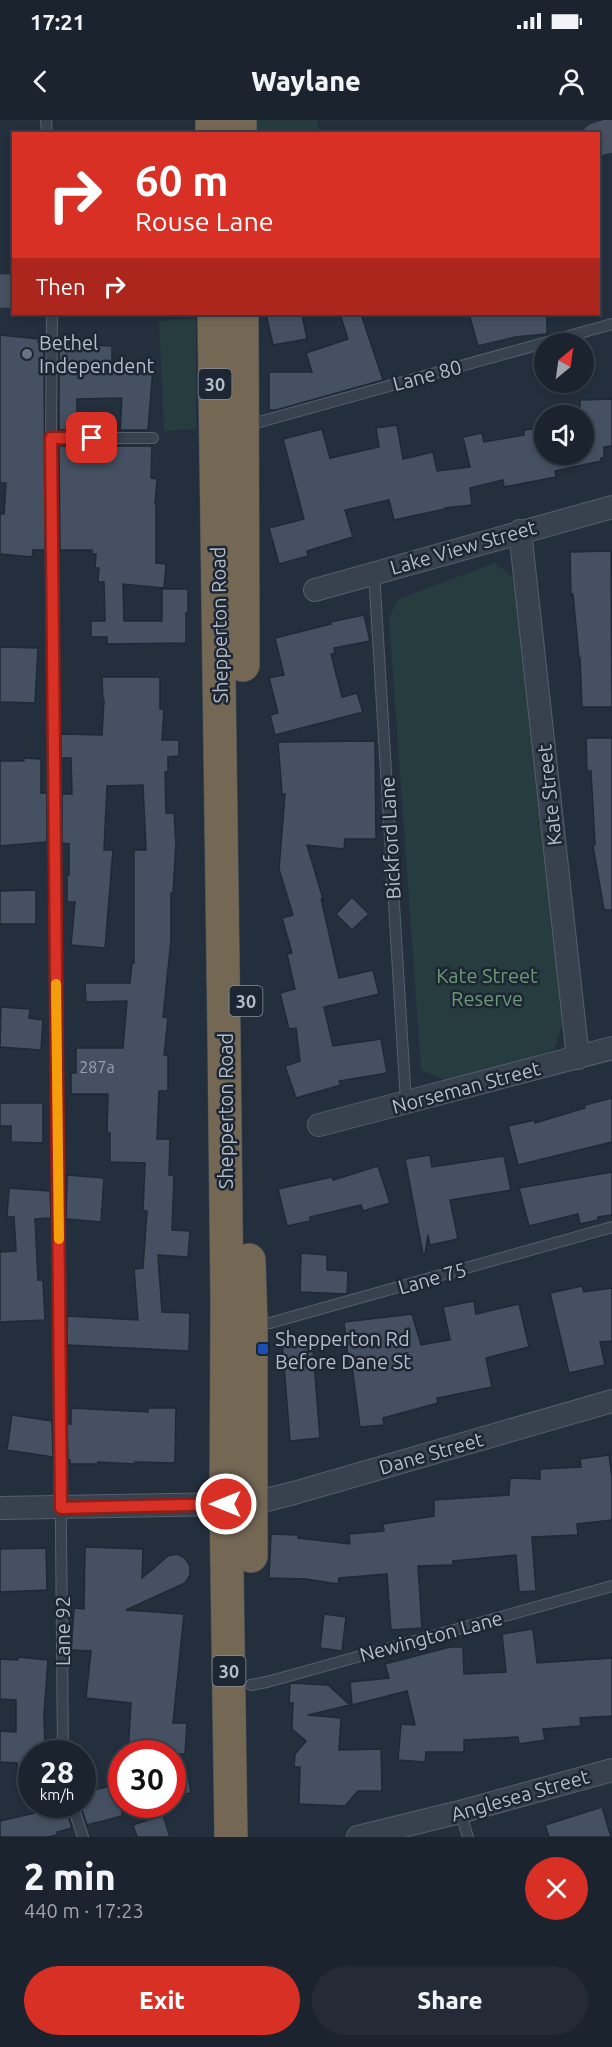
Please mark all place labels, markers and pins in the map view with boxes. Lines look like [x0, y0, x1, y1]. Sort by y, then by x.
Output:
place label: Bethel Independent [39, 331, 155, 377]
marker: Bethel Independent [20, 347, 34, 361]
pin [66, 412, 117, 463]
place label: Shepperton Rd Before Dane St [275, 1327, 411, 1373]
marker: Shepperton Rd Before Dane St [256, 1342, 270, 1356]

